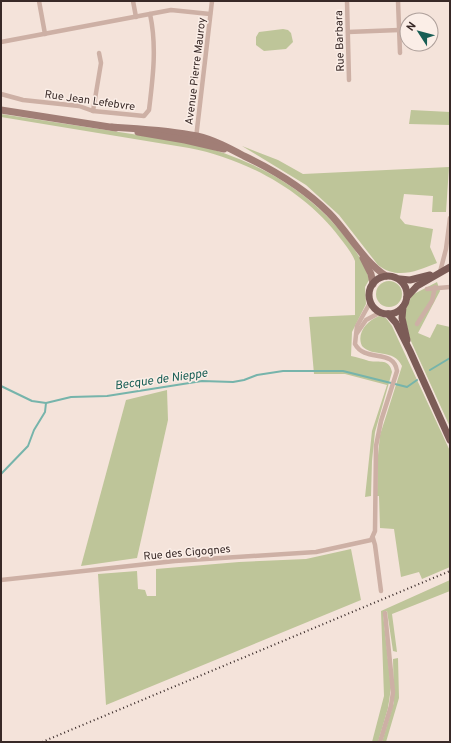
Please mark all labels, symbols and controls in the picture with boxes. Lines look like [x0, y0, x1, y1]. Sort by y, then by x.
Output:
street label: Rue Barbara [332, 10, 348, 72]
north arrow [399, 12, 439, 52]
street label: Avenue Pierre Mauroy [182, 16, 210, 126]
text: N [404, 19, 420, 34]
street label: Rue Jean Lefebvre [44, 88, 136, 114]
water label: Becque de Nieppe [114, 365, 209, 394]
street label: Rue des Cigognes [143, 542, 231, 564]

